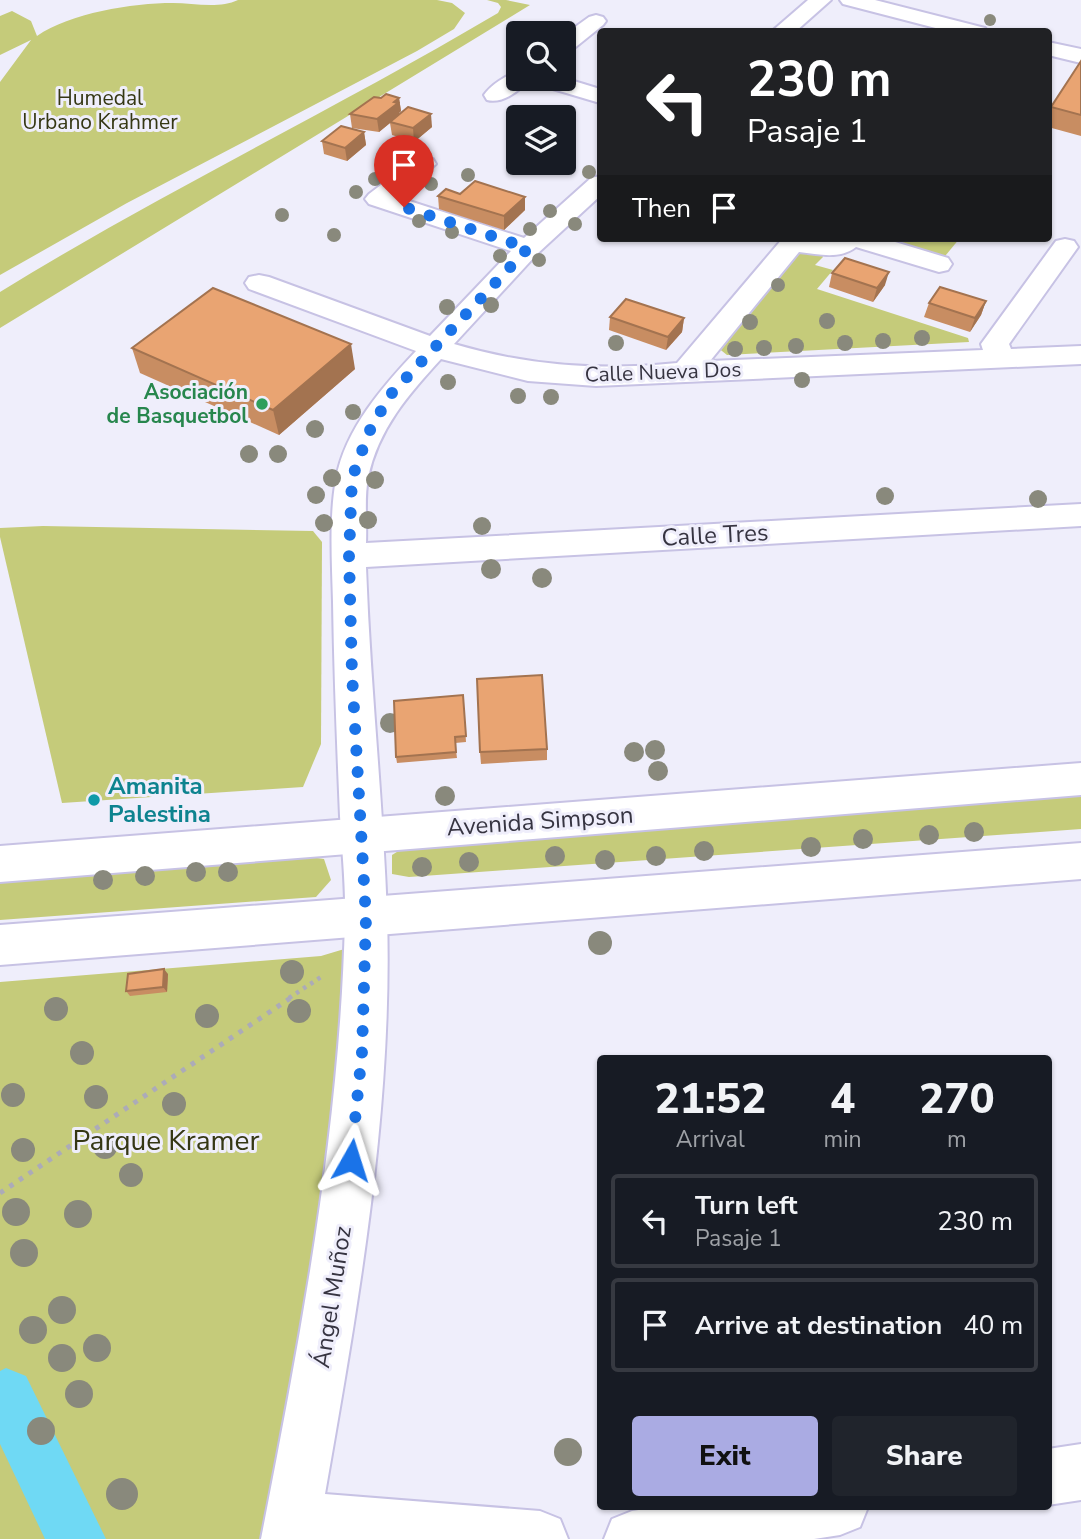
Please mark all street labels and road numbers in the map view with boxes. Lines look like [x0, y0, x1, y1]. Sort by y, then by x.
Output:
street label: Calle Nueva Dos [584, 355, 742, 389]
street label: Calle Tres [661, 516, 769, 554]
street label: Avenida Simpson [445, 799, 635, 843]
street label: Ángel Muñoz [305, 1224, 359, 1370]

